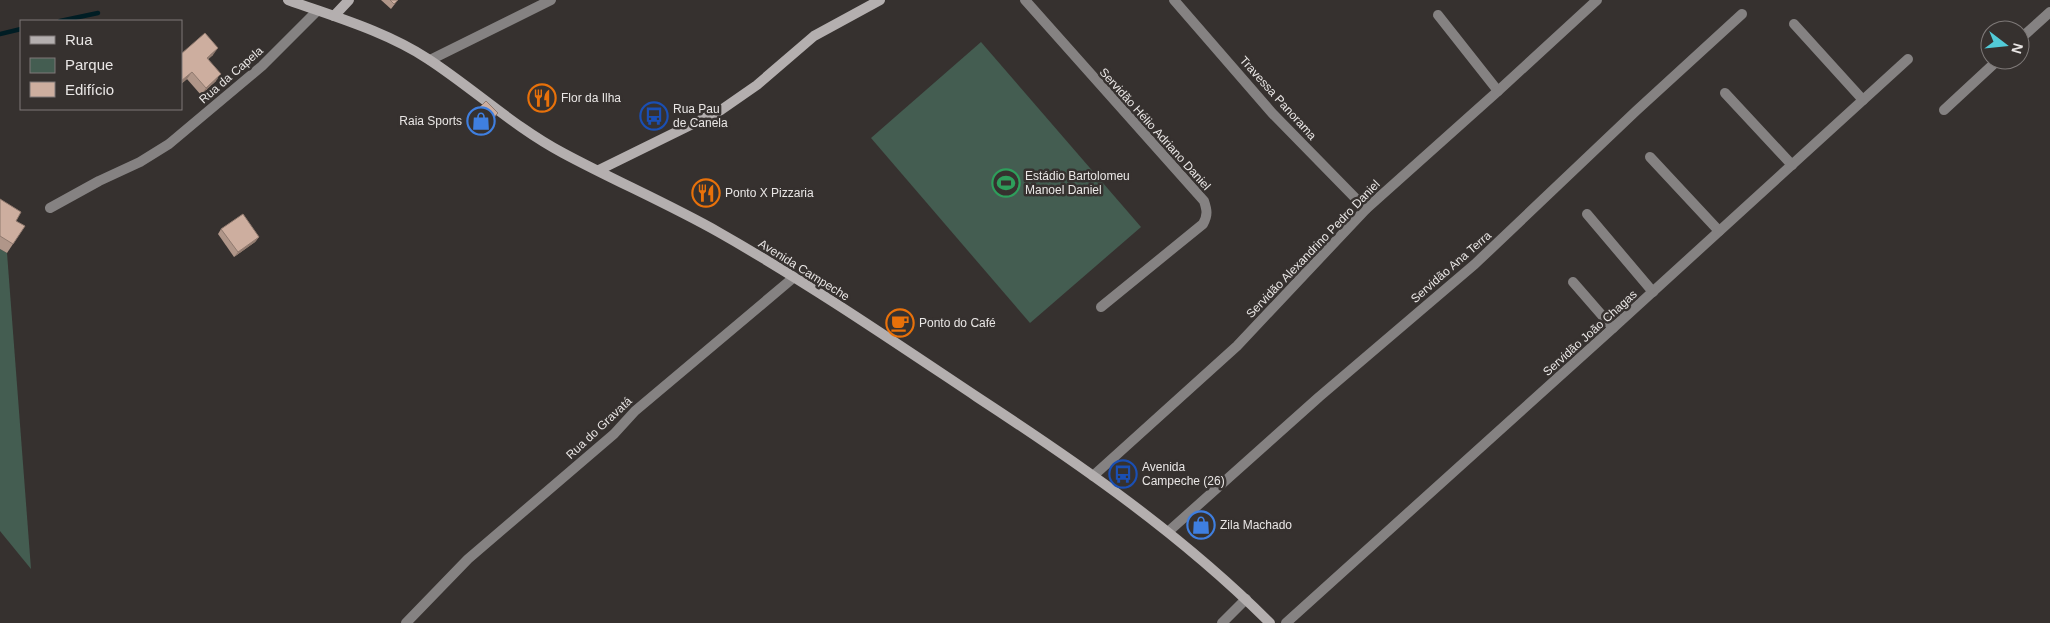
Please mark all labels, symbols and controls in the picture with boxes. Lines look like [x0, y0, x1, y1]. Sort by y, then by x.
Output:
legend [20, 20, 182, 110]
north arrow [1980, 20, 2030, 70]
text: Rua [65, 31, 93, 48]
text: N [2008, 42, 2027, 56]
street label: Rua da Capela [196, 43, 266, 107]
street label: Travessa Panorama [1237, 53, 1319, 143]
text: Parque [65, 56, 113, 73]
street label: Servidão Hélio Adriano Daniel [1096, 65, 1214, 193]
text: Edifício [65, 81, 114, 98]
restaurant icon: Flor da Ilha [527, 83, 557, 113]
place label: Flor da Ilha [561, 91, 621, 105]
bus stop icon: Rua Pau de Canela [639, 101, 669, 131]
place label: Rua Pau de Canela [673, 102, 728, 130]
shop icon: Raia Sports [466, 106, 496, 136]
place label: Raia Sports [399, 114, 462, 128]
sports icon: Estádio Bartolomeu Manoel Daniel [991, 168, 1021, 198]
place label: Estádio Bartolomeu Manoel Daniel [1025, 169, 1130, 197]
street label: Servidão Alexandrino Pedro Daniel [1243, 177, 1383, 321]
restaurant icon: Ponto X Pizzaria [691, 178, 721, 208]
place label: Ponto X Pizzaria [725, 186, 814, 200]
street label: Servidão Ana Terra [1408, 228, 1494, 306]
street label: Avenida Campeche [756, 236, 852, 304]
street label: Servidão João Chagas [1540, 287, 1640, 379]
cafe icon: Ponto do Café [885, 308, 915, 338]
place label: Ponto do Café [919, 316, 996, 330]
street label: Rua do Gravatá [563, 394, 635, 462]
bus stop icon: Avenida Campeche (26) [1108, 459, 1138, 489]
place label: Avenida Campeche (26) [1142, 460, 1225, 488]
shop icon: Zila Machado [1186, 510, 1216, 540]
place label: Zila Machado [1220, 518, 1292, 532]

